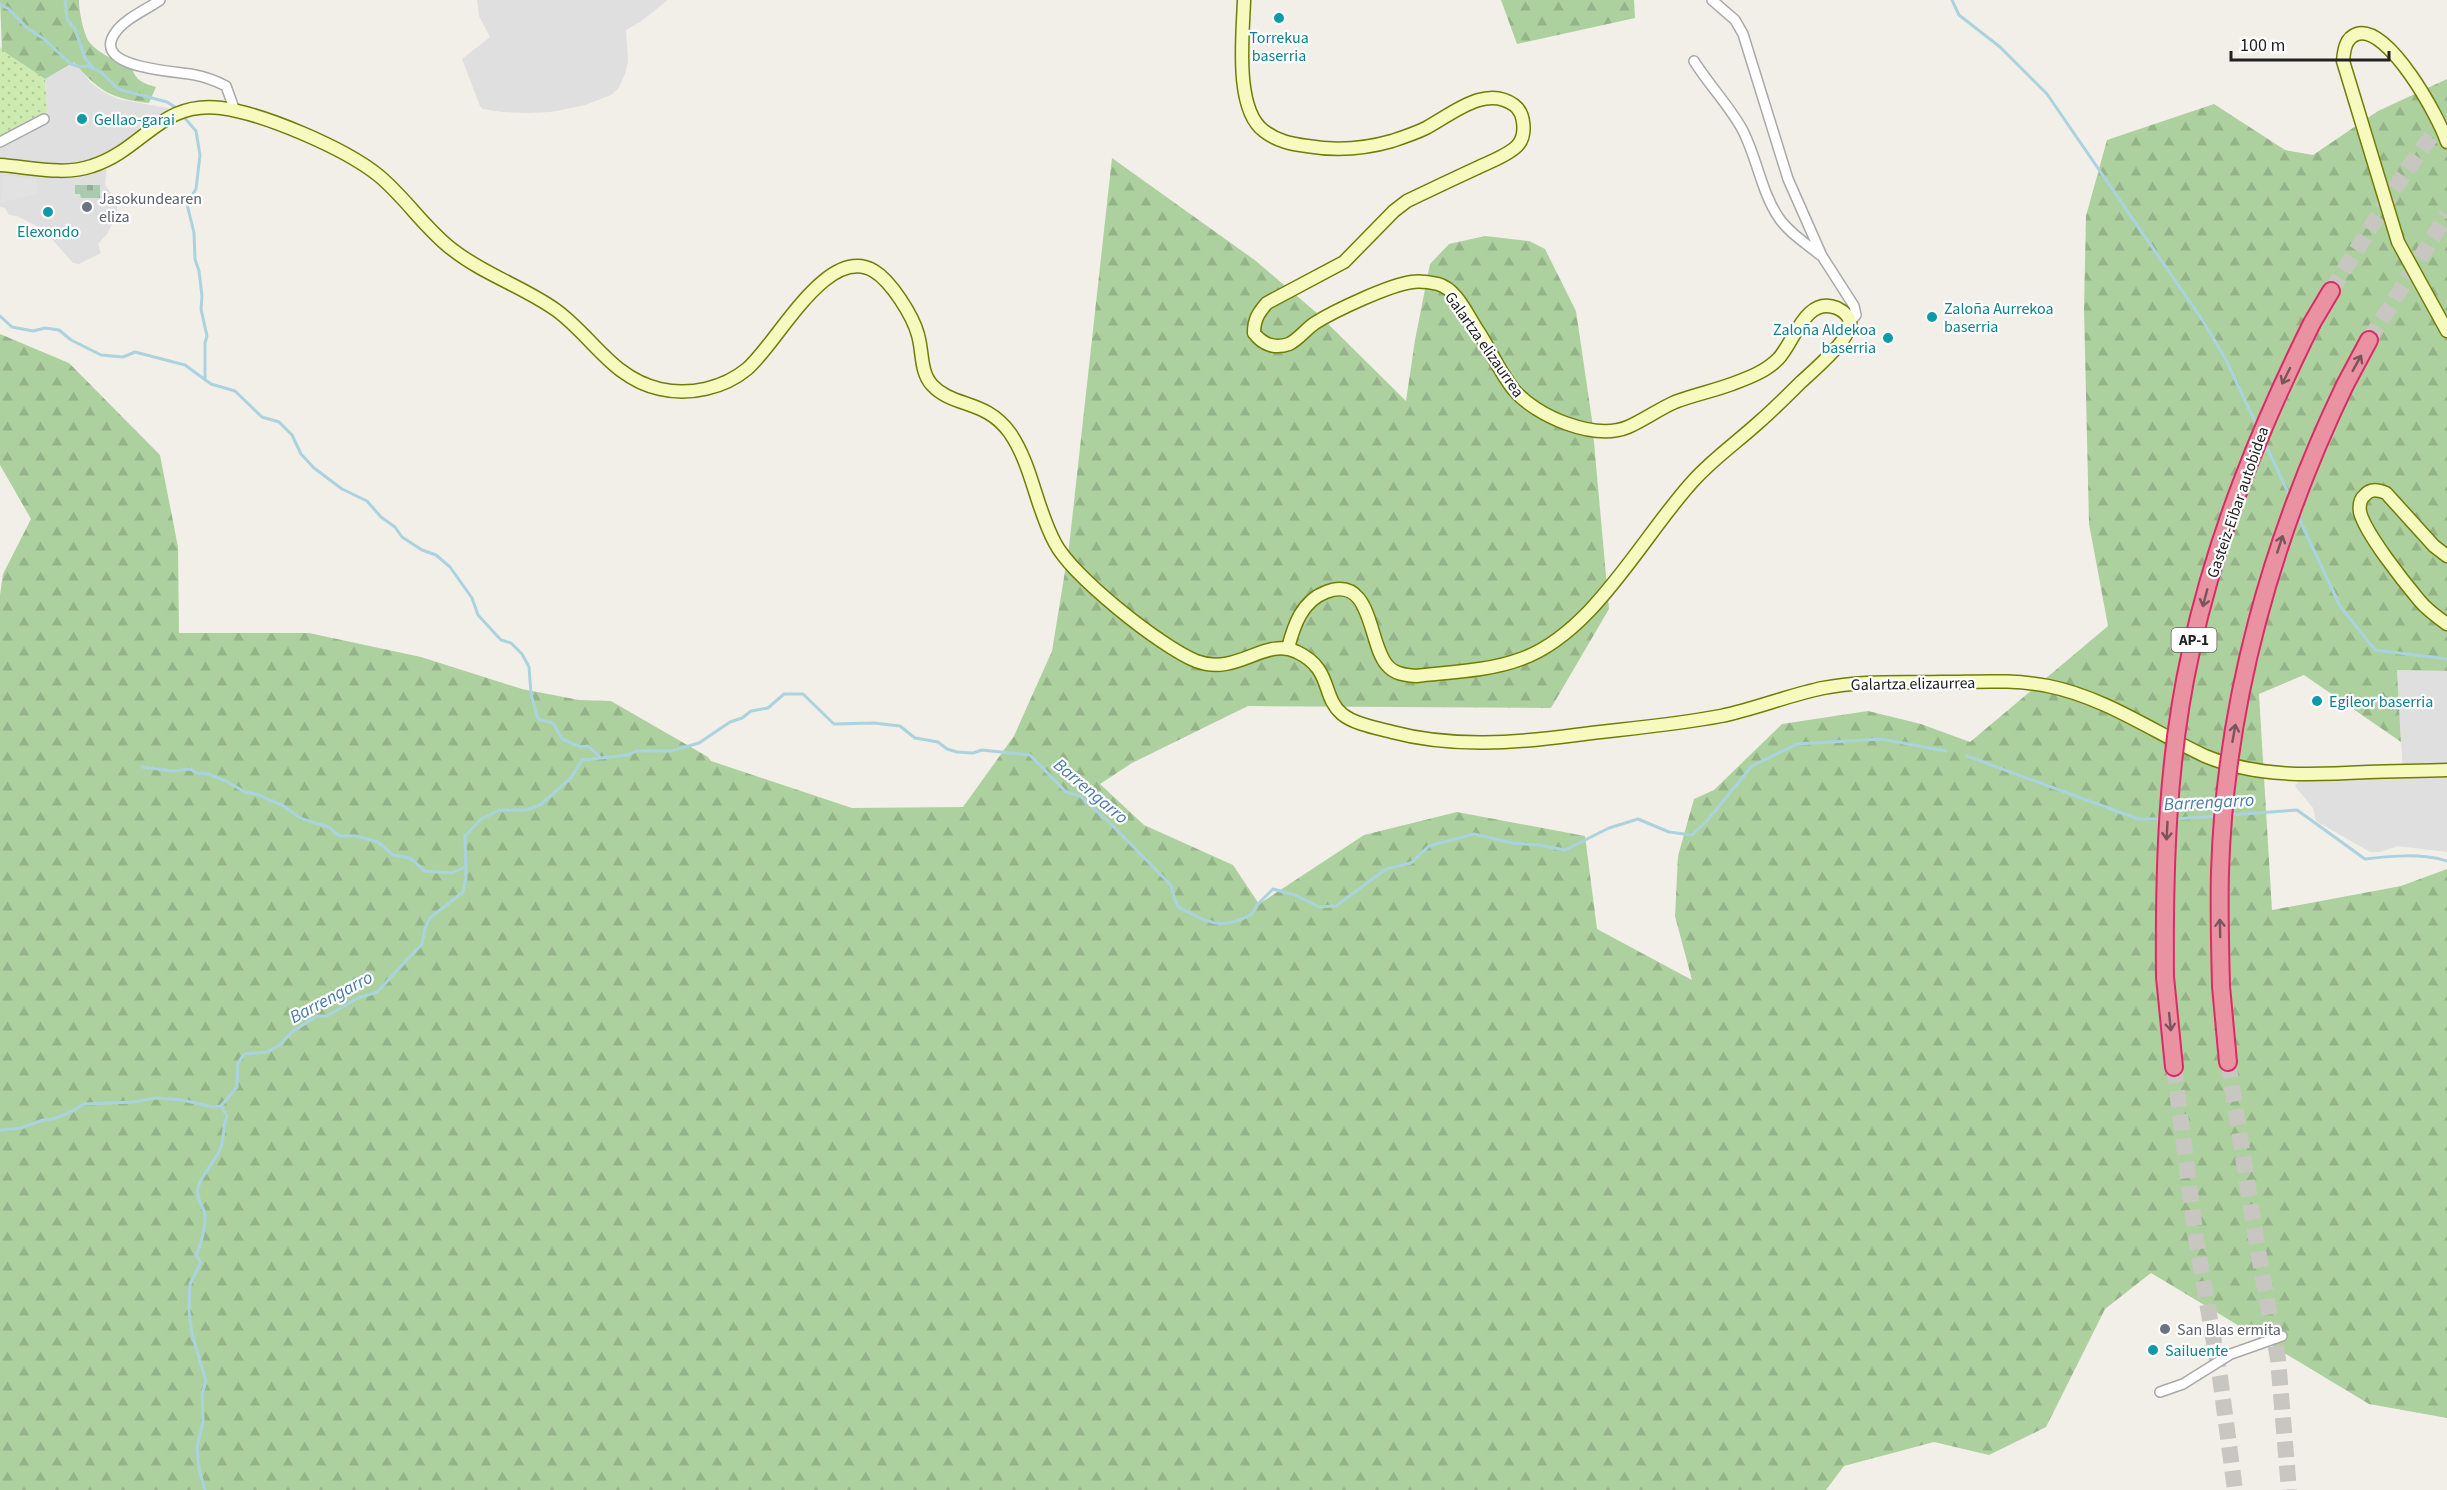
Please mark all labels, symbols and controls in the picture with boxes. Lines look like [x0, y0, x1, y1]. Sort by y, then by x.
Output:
marker: Torrekua baserria [1272, 11, 1286, 25]
scale bar [2231, 24, 2388, 62]
place label: Torrekua baserria [1249, 27, 1309, 67]
text: 100 m [2240, 33, 2285, 58]
place label: Gellao-garai [94, 109, 175, 131]
marker: Gellao-garai [75, 112, 89, 126]
place label: Jasokundearen eliza [99, 188, 202, 228]
marker: Jasokundearen eliza [80, 200, 94, 214]
marker: Elexondo [41, 205, 55, 219]
place label: Elexondo [17, 221, 79, 243]
street label: Galartza elizaurrea [1439, 287, 1529, 402]
place label: Zaloña Aurrekoa baserria [1944, 298, 2054, 338]
marker: Zaloña Aurrekoa baserria [1925, 310, 1939, 324]
place label: Zaloña Aldekoa baserria [1773, 319, 1876, 359]
marker: Zaloña Aldekoa baserria [1881, 331, 1895, 345]
one-way arrow [2351, 355, 2363, 372]
one-way arrow [2280, 366, 2291, 384]
street label: Gasteiz-Eibar autobidea [2202, 424, 2274, 581]
one-way arrow [2275, 535, 2286, 554]
one-way arrow [2198, 588, 2210, 607]
road number: AP-1 [2172, 628, 2216, 652]
street label: Galartza elizaurrea [1851, 672, 1976, 696]
place label: Egileor baserria [2329, 691, 2433, 713]
marker: Egileor baserria [2310, 694, 2324, 708]
one-way arrow [2229, 724, 2240, 744]
water label: Barrengarro [1048, 753, 1133, 830]
water label: Barrengarro [2163, 788, 2255, 817]
one-way arrow [2161, 821, 2172, 841]
one-way arrow [2214, 918, 2226, 938]
water label: Barrengarro [285, 965, 377, 1030]
one-way arrow [2165, 1011, 2176, 1031]
place label: San Blas ermita [2177, 1319, 2281, 1341]
marker: San Blas ermita [2158, 1322, 2172, 1336]
place label: Sailuente [2165, 1340, 2228, 1362]
marker: Sailuente [2146, 1343, 2160, 1357]

